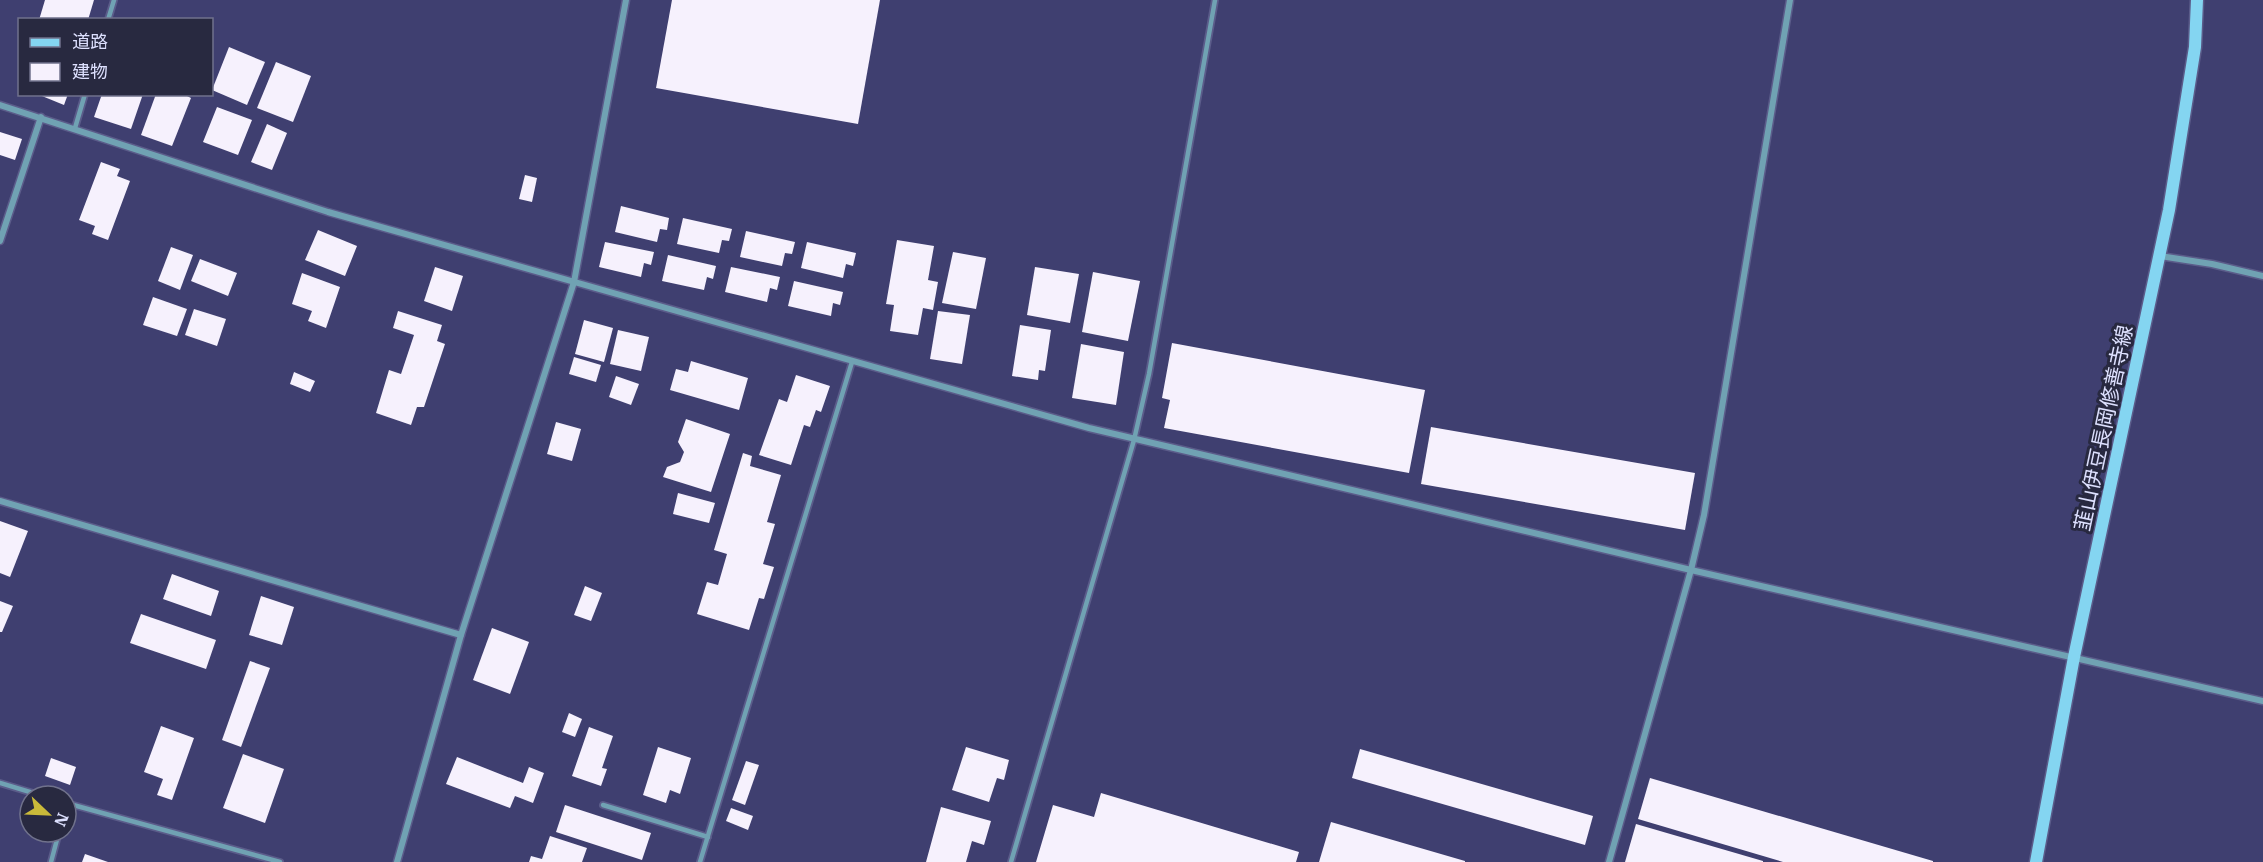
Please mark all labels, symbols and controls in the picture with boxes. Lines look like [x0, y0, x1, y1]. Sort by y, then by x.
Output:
legend [18, 18, 213, 96]
text: 道路 [72, 30, 108, 53]
text: 建物 [72, 60, 108, 83]
street label: 韮山伊豆長岡修善寺線 [2067, 322, 2139, 534]
north arrow [18, 784, 78, 844]
text: N [50, 810, 73, 830]

